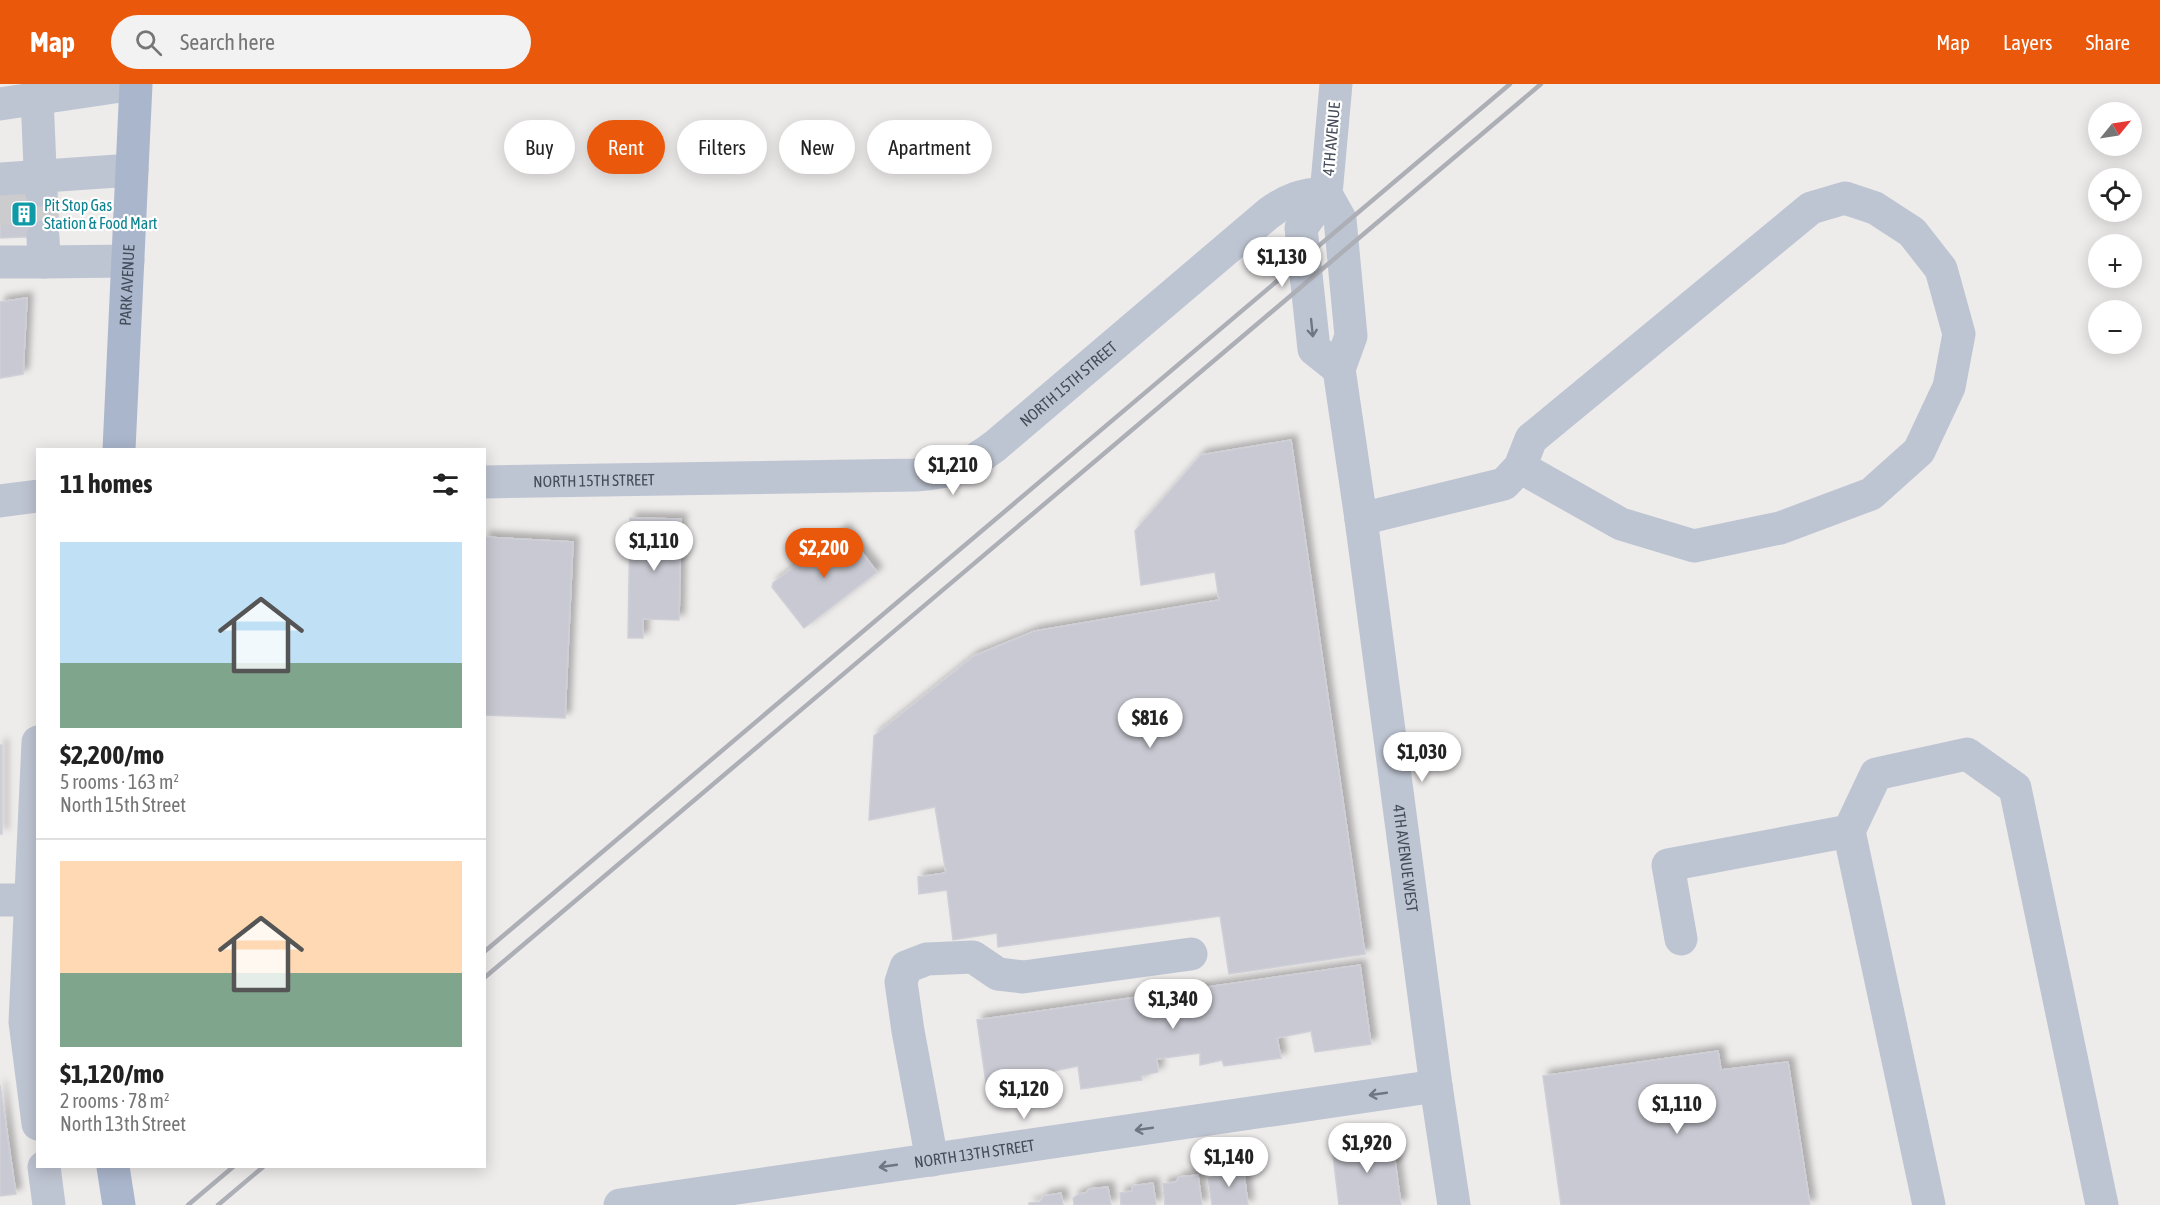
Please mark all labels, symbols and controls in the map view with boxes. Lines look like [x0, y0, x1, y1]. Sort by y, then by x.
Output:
search box [111, 15, 531, 69]
text: Map [30, 26, 75, 58]
icon: search [132, 26, 165, 59]
text: Search here [180, 29, 275, 55]
text: Map [1936, 30, 1970, 54]
text: Layers [2003, 30, 2053, 54]
text: Share [2086, 30, 2130, 54]
street label: 4TH AVENUE [1319, 101, 1343, 177]
north arrow [2088, 102, 2142, 156]
map controls [2088, 102, 2142, 354]
chip: Buy [504, 120, 575, 174]
chip: Rent [587, 120, 665, 174]
chip: Filters [677, 120, 767, 174]
chip: New [779, 120, 855, 174]
chip: Apartment [867, 120, 992, 174]
button: locate [2088, 168, 2142, 222]
place label: Pit Stop Gas Station & Food Mart [44, 196, 158, 232]
building icon: Pit Stop Gas Station & Food Mart [9, 199, 39, 229]
button: + [2088, 234, 2142, 288]
pin: $1,130 [1233, 237, 1331, 288]
street label: PARK AVENUE [116, 244, 138, 326]
text: $1,130 [1257, 245, 1307, 268]
button: − [2088, 300, 2142, 354]
one-way arrow [1307, 318, 1318, 338]
street label: NORTH 15TH STREET [1016, 338, 1120, 430]
pin: $1,210 [904, 445, 1002, 496]
text: $1,210 [928, 453, 978, 476]
icon: filters [429, 468, 462, 501]
text: 11 homes [60, 469, 153, 499]
street label: NORTH 15TH STREET [533, 470, 655, 490]
pin: $1,110 [605, 521, 703, 572]
pin: $2,200 [775, 528, 873, 579]
text: $1,110 [629, 529, 679, 552]
text: $2,200 [799, 536, 849, 559]
icon: home [207, 581, 315, 689]
pin: $816 [1114, 698, 1186, 749]
text: $816 [1132, 706, 1168, 729]
pin: $1,030 [1373, 732, 1471, 783]
text: $2,200/mo [60, 740, 164, 770]
text: $1,030 [1397, 740, 1447, 763]
text: 5 rooms · 163 m² [60, 770, 179, 793]
text: North 15th Street [60, 793, 186, 816]
street label: 4TH AVENUE WEST [1390, 803, 1422, 913]
icon: home [207, 900, 315, 1008]
pin: $1,340 [1124, 979, 1222, 1030]
text: $1,340 [1148, 987, 1198, 1010]
text: $1,120/mo [60, 1059, 164, 1089]
pin: $1,120 [975, 1069, 1073, 1120]
text: $1,120 [999, 1077, 1049, 1100]
pin: $1,110 [1628, 1084, 1726, 1135]
text: 2 rooms · 78 m² [60, 1089, 170, 1112]
one-way arrow [1369, 1089, 1388, 1100]
text: $1,110 [1652, 1092, 1702, 1115]
text: North 13th Street [60, 1112, 186, 1135]
one-way arrow [1134, 1123, 1154, 1134]
pin: $1,920 [1318, 1123, 1416, 1174]
text: $1,920 [1342, 1131, 1392, 1154]
street label: NORTH 13TH STREET [913, 1136, 1036, 1171]
pin: $1,140 [1180, 1137, 1278, 1188]
text: $1,140 [1204, 1145, 1254, 1168]
one-way arrow [879, 1161, 899, 1172]

